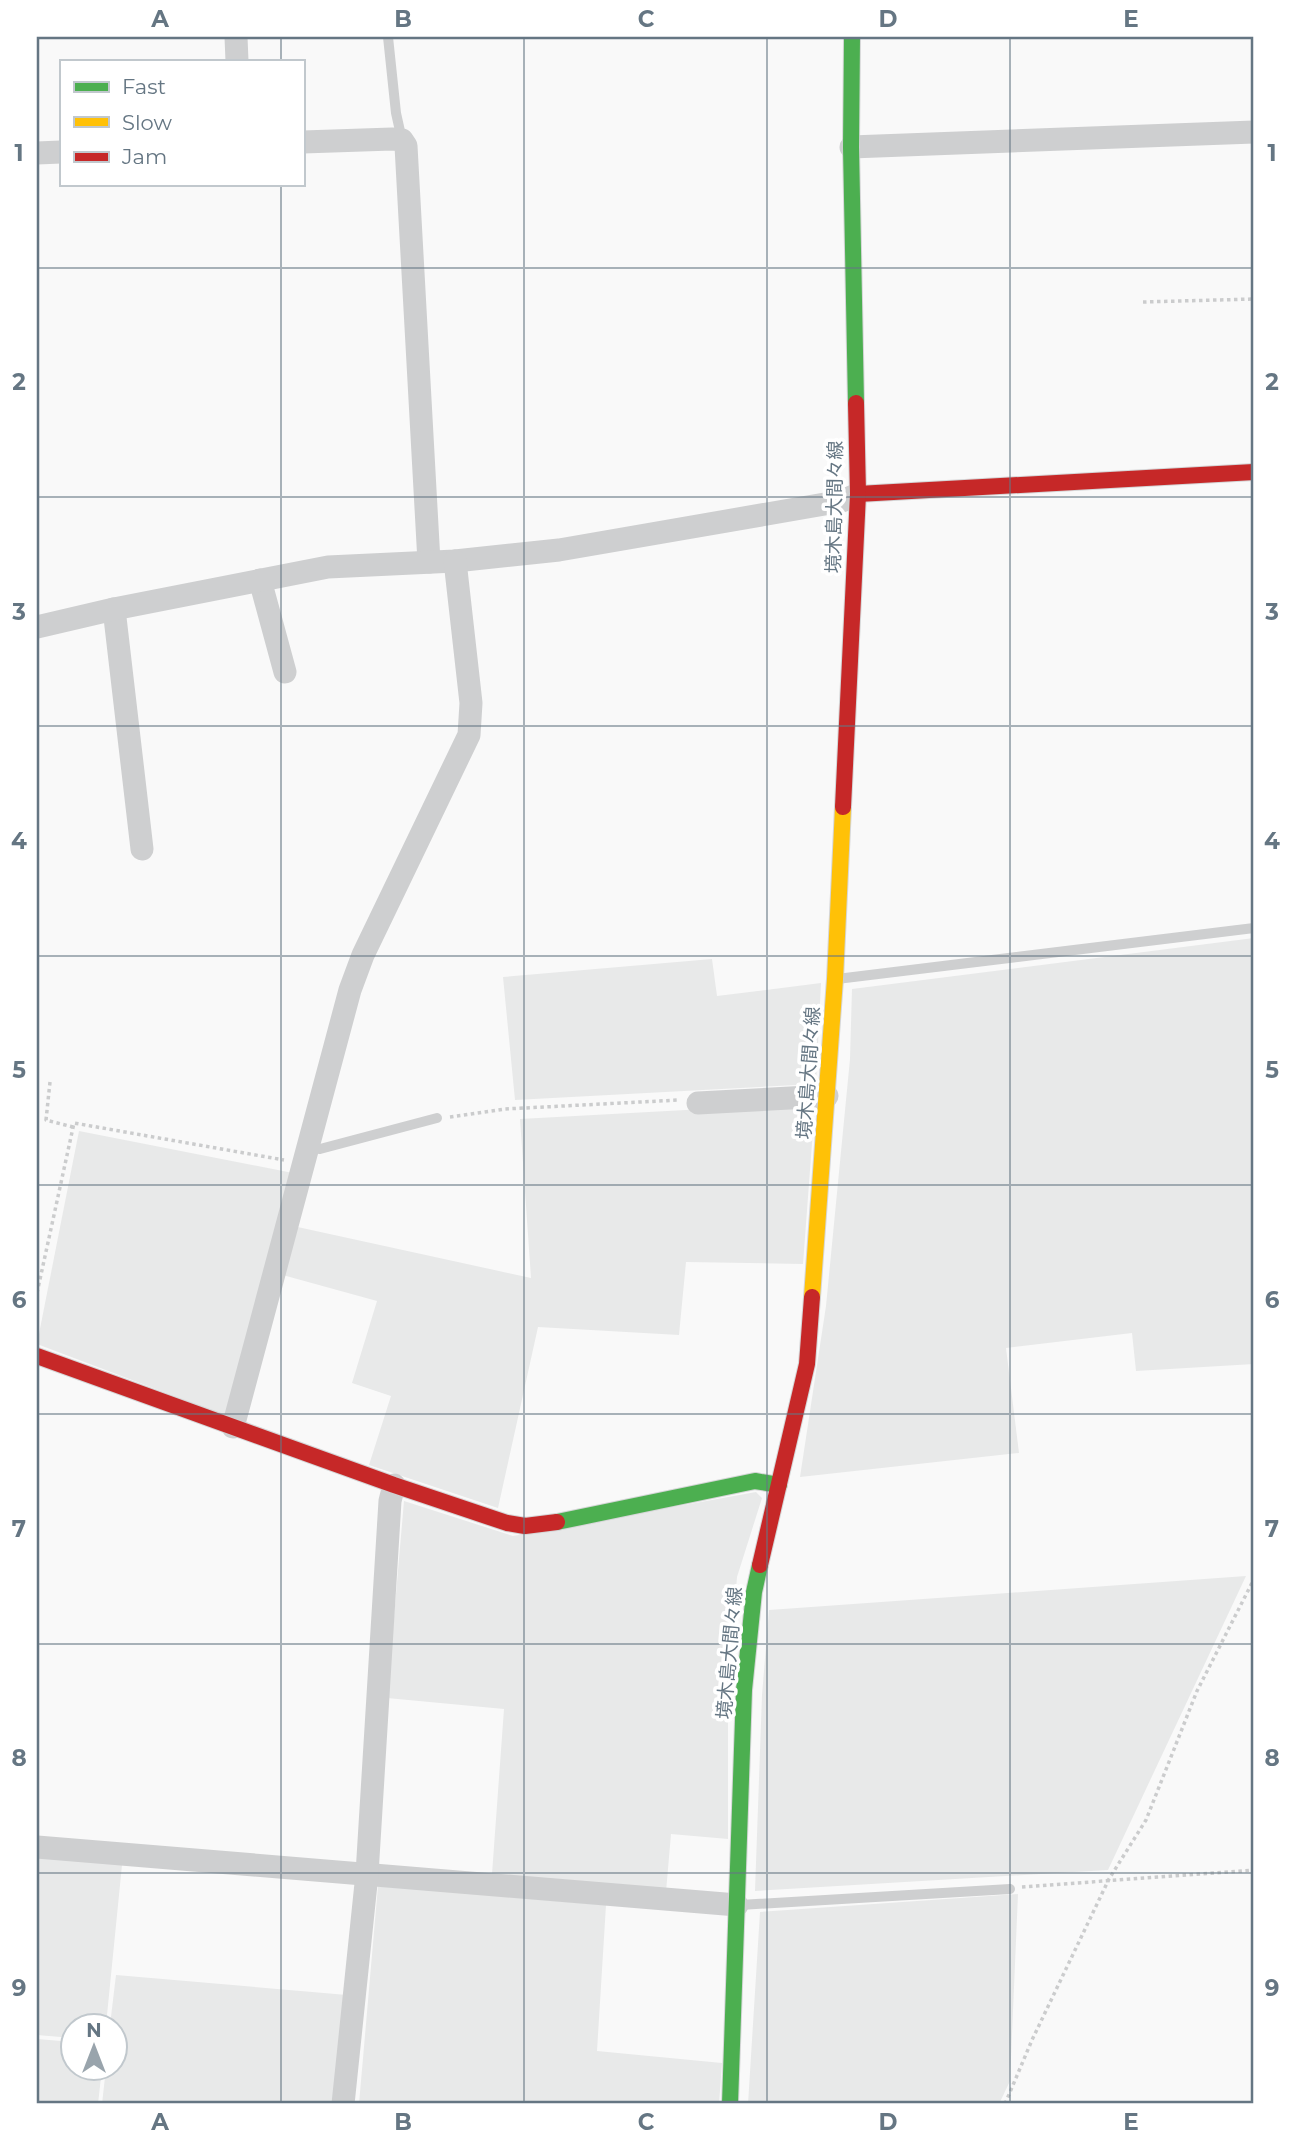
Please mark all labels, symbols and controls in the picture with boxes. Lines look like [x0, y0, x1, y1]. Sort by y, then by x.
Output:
text: A [150, 5, 169, 33]
text: B [394, 5, 412, 33]
text: C [638, 5, 655, 33]
text: D [879, 5, 898, 33]
text: E [1123, 5, 1139, 33]
legend [60, 60, 304, 186]
text: Fast [122, 74, 166, 99]
text: Slow [122, 110, 172, 135]
text: 1 [14, 139, 24, 167]
text: 1 [1267, 139, 1277, 167]
text: Jam [121, 144, 167, 169]
text: 2 [12, 368, 26, 396]
text: 2 [1265, 368, 1279, 396]
street label: 境木島大間々線 [822, 440, 847, 574]
text: 3 [11, 598, 26, 626]
text: 3 [1264, 598, 1279, 626]
text: 4 [11, 827, 27, 855]
text: 4 [1264, 827, 1280, 855]
street label: 境木島大間々線 [792, 1006, 825, 1140]
text: 5 [12, 1056, 26, 1084]
text: 5 [1265, 1056, 1279, 1084]
text: 6 [12, 1286, 27, 1314]
text: 6 [1265, 1286, 1280, 1314]
text: 7 [12, 1515, 26, 1543]
text: 7 [1265, 1515, 1279, 1543]
street label: 境木島大間々線 [712, 1586, 747, 1720]
text: 8 [11, 1744, 27, 1772]
text: 8 [1264, 1744, 1280, 1772]
text: 9 [12, 1974, 26, 2002]
text: 9 [1265, 1974, 1279, 2002]
north arrow [60, 2011, 130, 2082]
text: N [86, 2019, 102, 2042]
text: A [150, 2108, 169, 2136]
text: B [394, 2108, 412, 2136]
text: C [638, 2108, 655, 2136]
text: D [879, 2108, 898, 2136]
text: E [1123, 2108, 1139, 2136]

